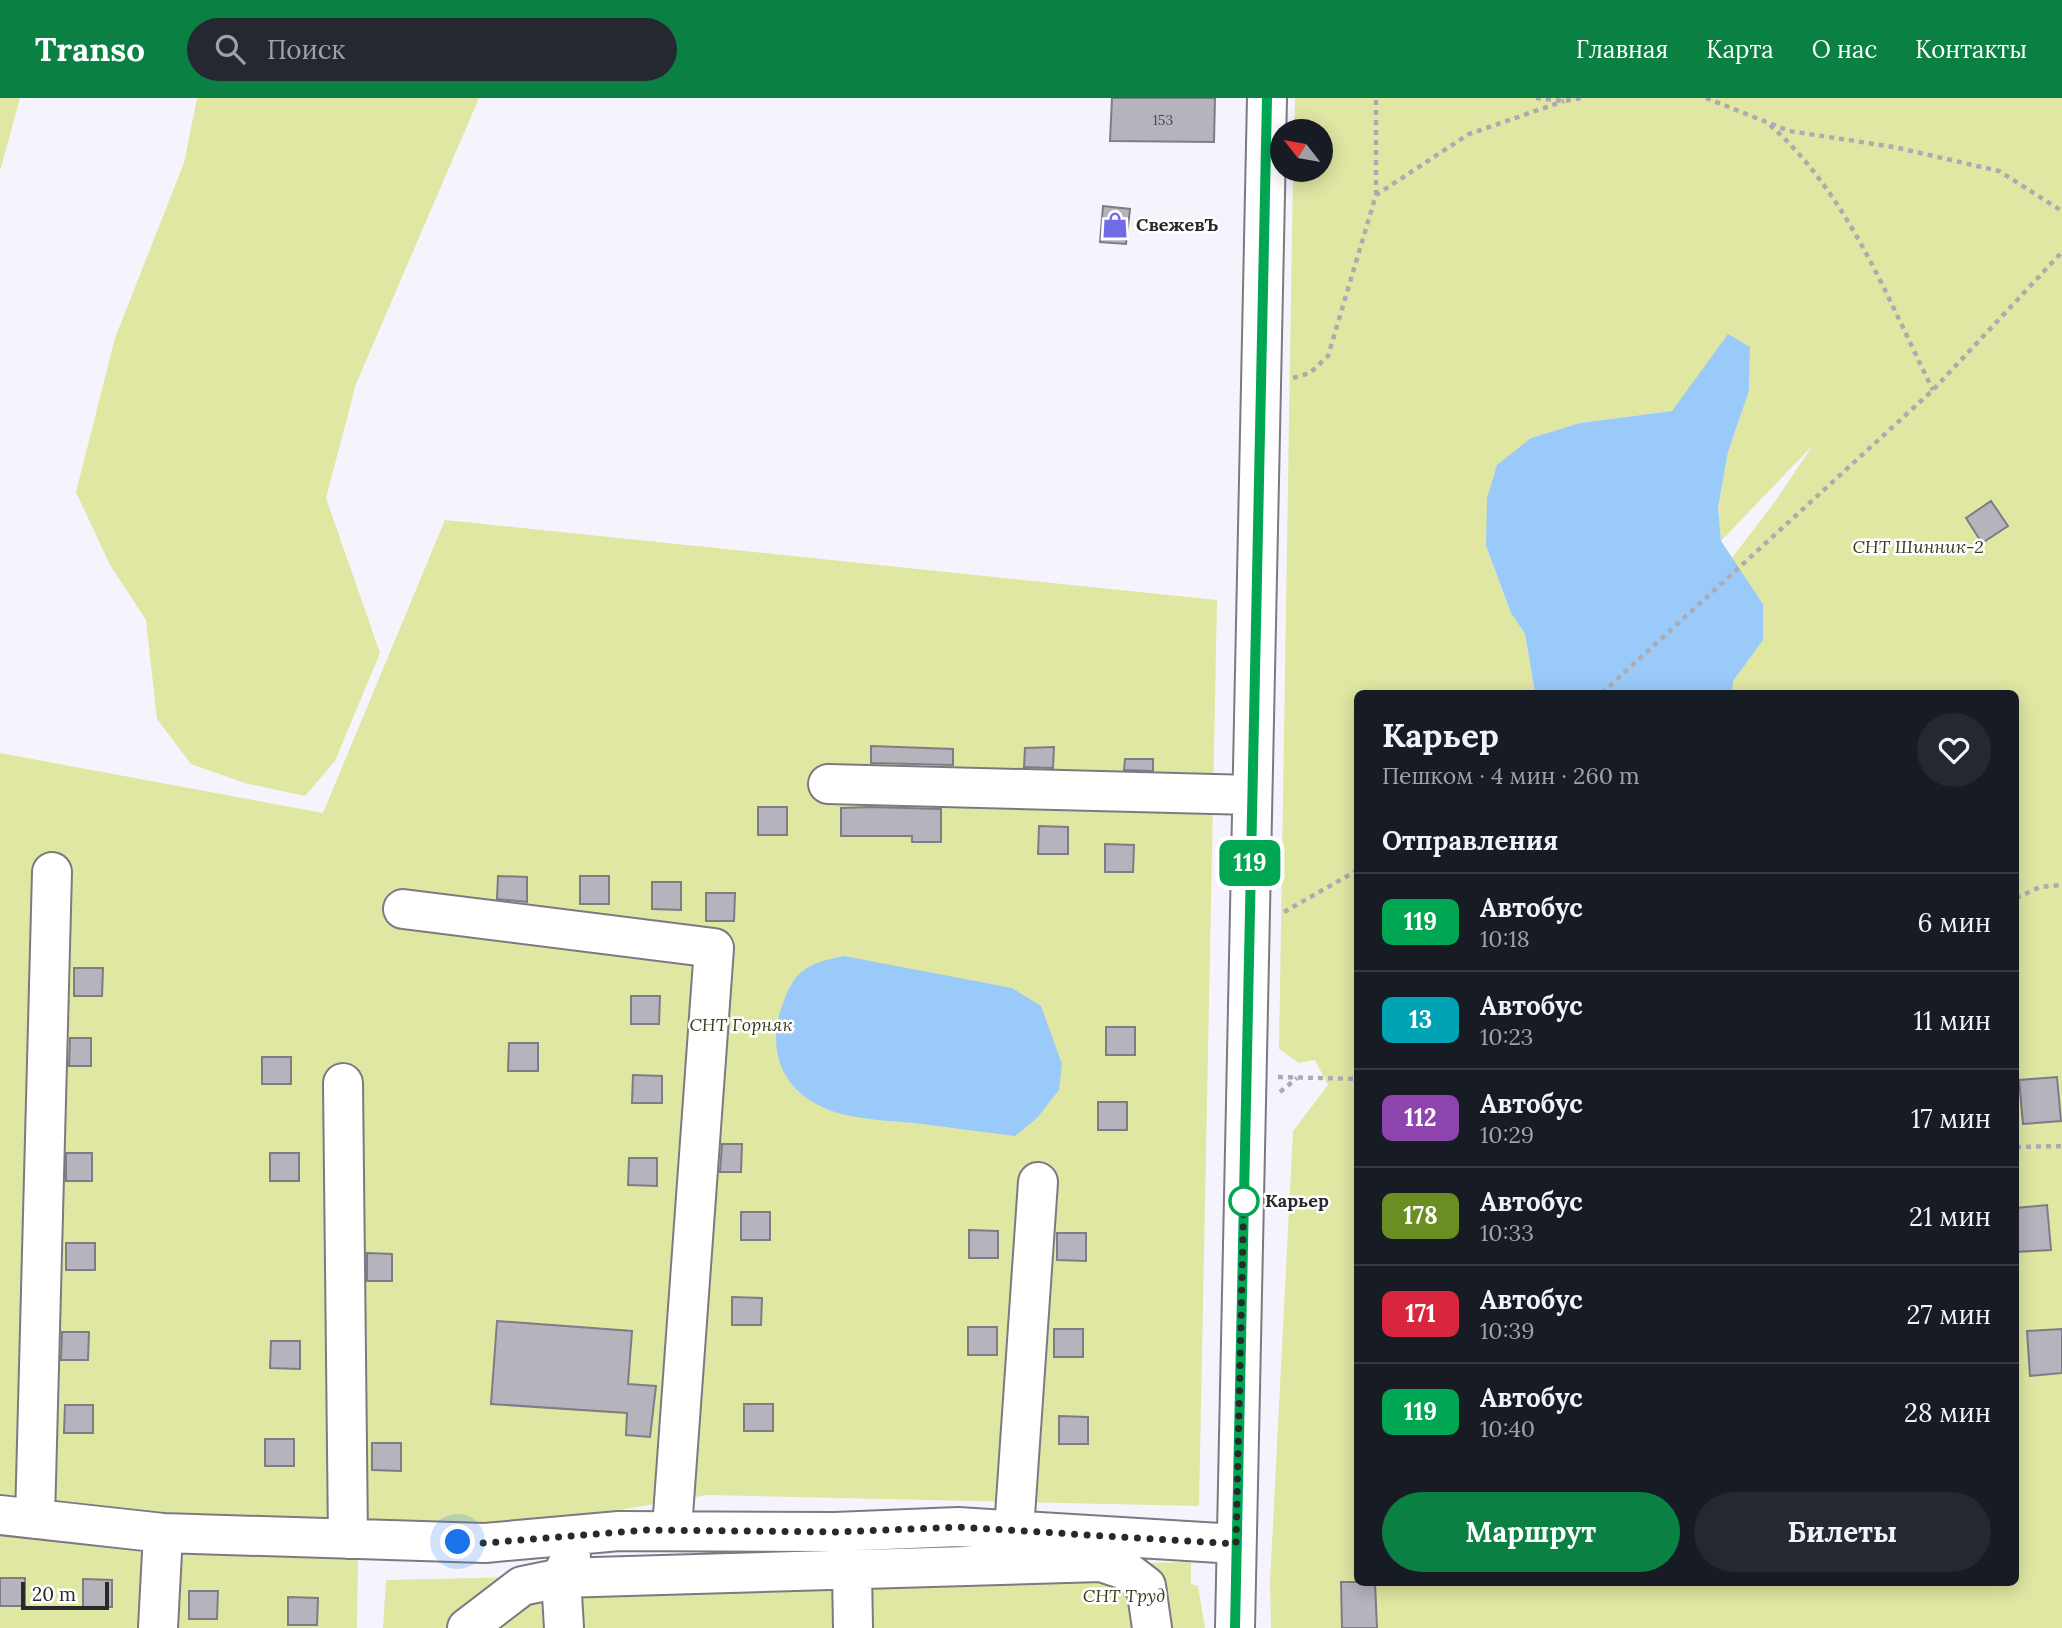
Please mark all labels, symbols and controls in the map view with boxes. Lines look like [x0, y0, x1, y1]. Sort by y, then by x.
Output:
search box [187, 18, 677, 81]
text: Transo [35, 28, 145, 70]
icon: search [211, 30, 249, 68]
text: Поиск [267, 33, 346, 66]
text: Главная [1576, 34, 1668, 65]
text: Карта [1706, 34, 1774, 65]
text: О нас [1812, 34, 1877, 65]
text: Контакты [1915, 34, 2027, 65]
house number: 153 [1153, 111, 1173, 129]
north arrow [1270, 119, 1334, 182]
map controls [1270, 119, 1333, 182]
shop icon: СвежевЪ [1100, 210, 1130, 240]
place label: СвежевЪ [1136, 213, 1219, 236]
park label: СНТ Шинник-2 [1852, 535, 1984, 558]
button: heart [1917, 713, 1991, 787]
text: Карьер [1382, 714, 1499, 756]
text: Пешком · 4 мин · 260 m [1382, 761, 1640, 790]
text: Отправления [1382, 824, 1558, 857]
line badge: 119 [1210, 840, 1290, 886]
text: 119 [1233, 847, 1267, 878]
text: Автобус [1480, 891, 1583, 924]
text: 119 [1404, 906, 1437, 937]
text: 6 мин [1917, 906, 1991, 939]
text: 10:18 [1480, 924, 1530, 953]
text: Автобус [1480, 989, 1583, 1022]
text: 13 [1409, 1004, 1432, 1035]
text: 11 мин [1914, 1004, 1991, 1037]
park label: СНТ Горняк [690, 1013, 792, 1036]
text: 10:23 [1480, 1022, 1533, 1051]
text: Автобус [1480, 1087, 1583, 1120]
text: 112 [1404, 1102, 1437, 1133]
text: 17 мин [1911, 1102, 1991, 1135]
text: 10:29 [1480, 1120, 1534, 1149]
text: Автобус [1480, 1185, 1583, 1218]
marker: Карьер [1229, 1186, 1259, 1216]
place label: Карьер [1265, 1189, 1329, 1212]
text: 178 [1403, 1200, 1438, 1231]
text: 21 мин [1909, 1200, 1991, 1233]
text: 10:33 [1480, 1218, 1534, 1247]
text: Автобус [1480, 1283, 1583, 1316]
text: 171 [1405, 1298, 1436, 1329]
text: 27 мин [1907, 1298, 1991, 1331]
text: 10:39 [1480, 1316, 1535, 1345]
text: Автобус [1480, 1381, 1583, 1414]
text: 119 [1404, 1396, 1437, 1427]
text: 28 мин [1904, 1396, 1991, 1429]
text: 10:40 [1480, 1414, 1535, 1443]
button: Маршрут [1382, 1492, 1680, 1572]
button: Билеты [1694, 1492, 1991, 1572]
your location [440, 1524, 475, 1559]
scale bar [21, 1579, 108, 1611]
text: 20 m [32, 1582, 76, 1606]
park label: СНТ Труд [1083, 1584, 1165, 1607]

